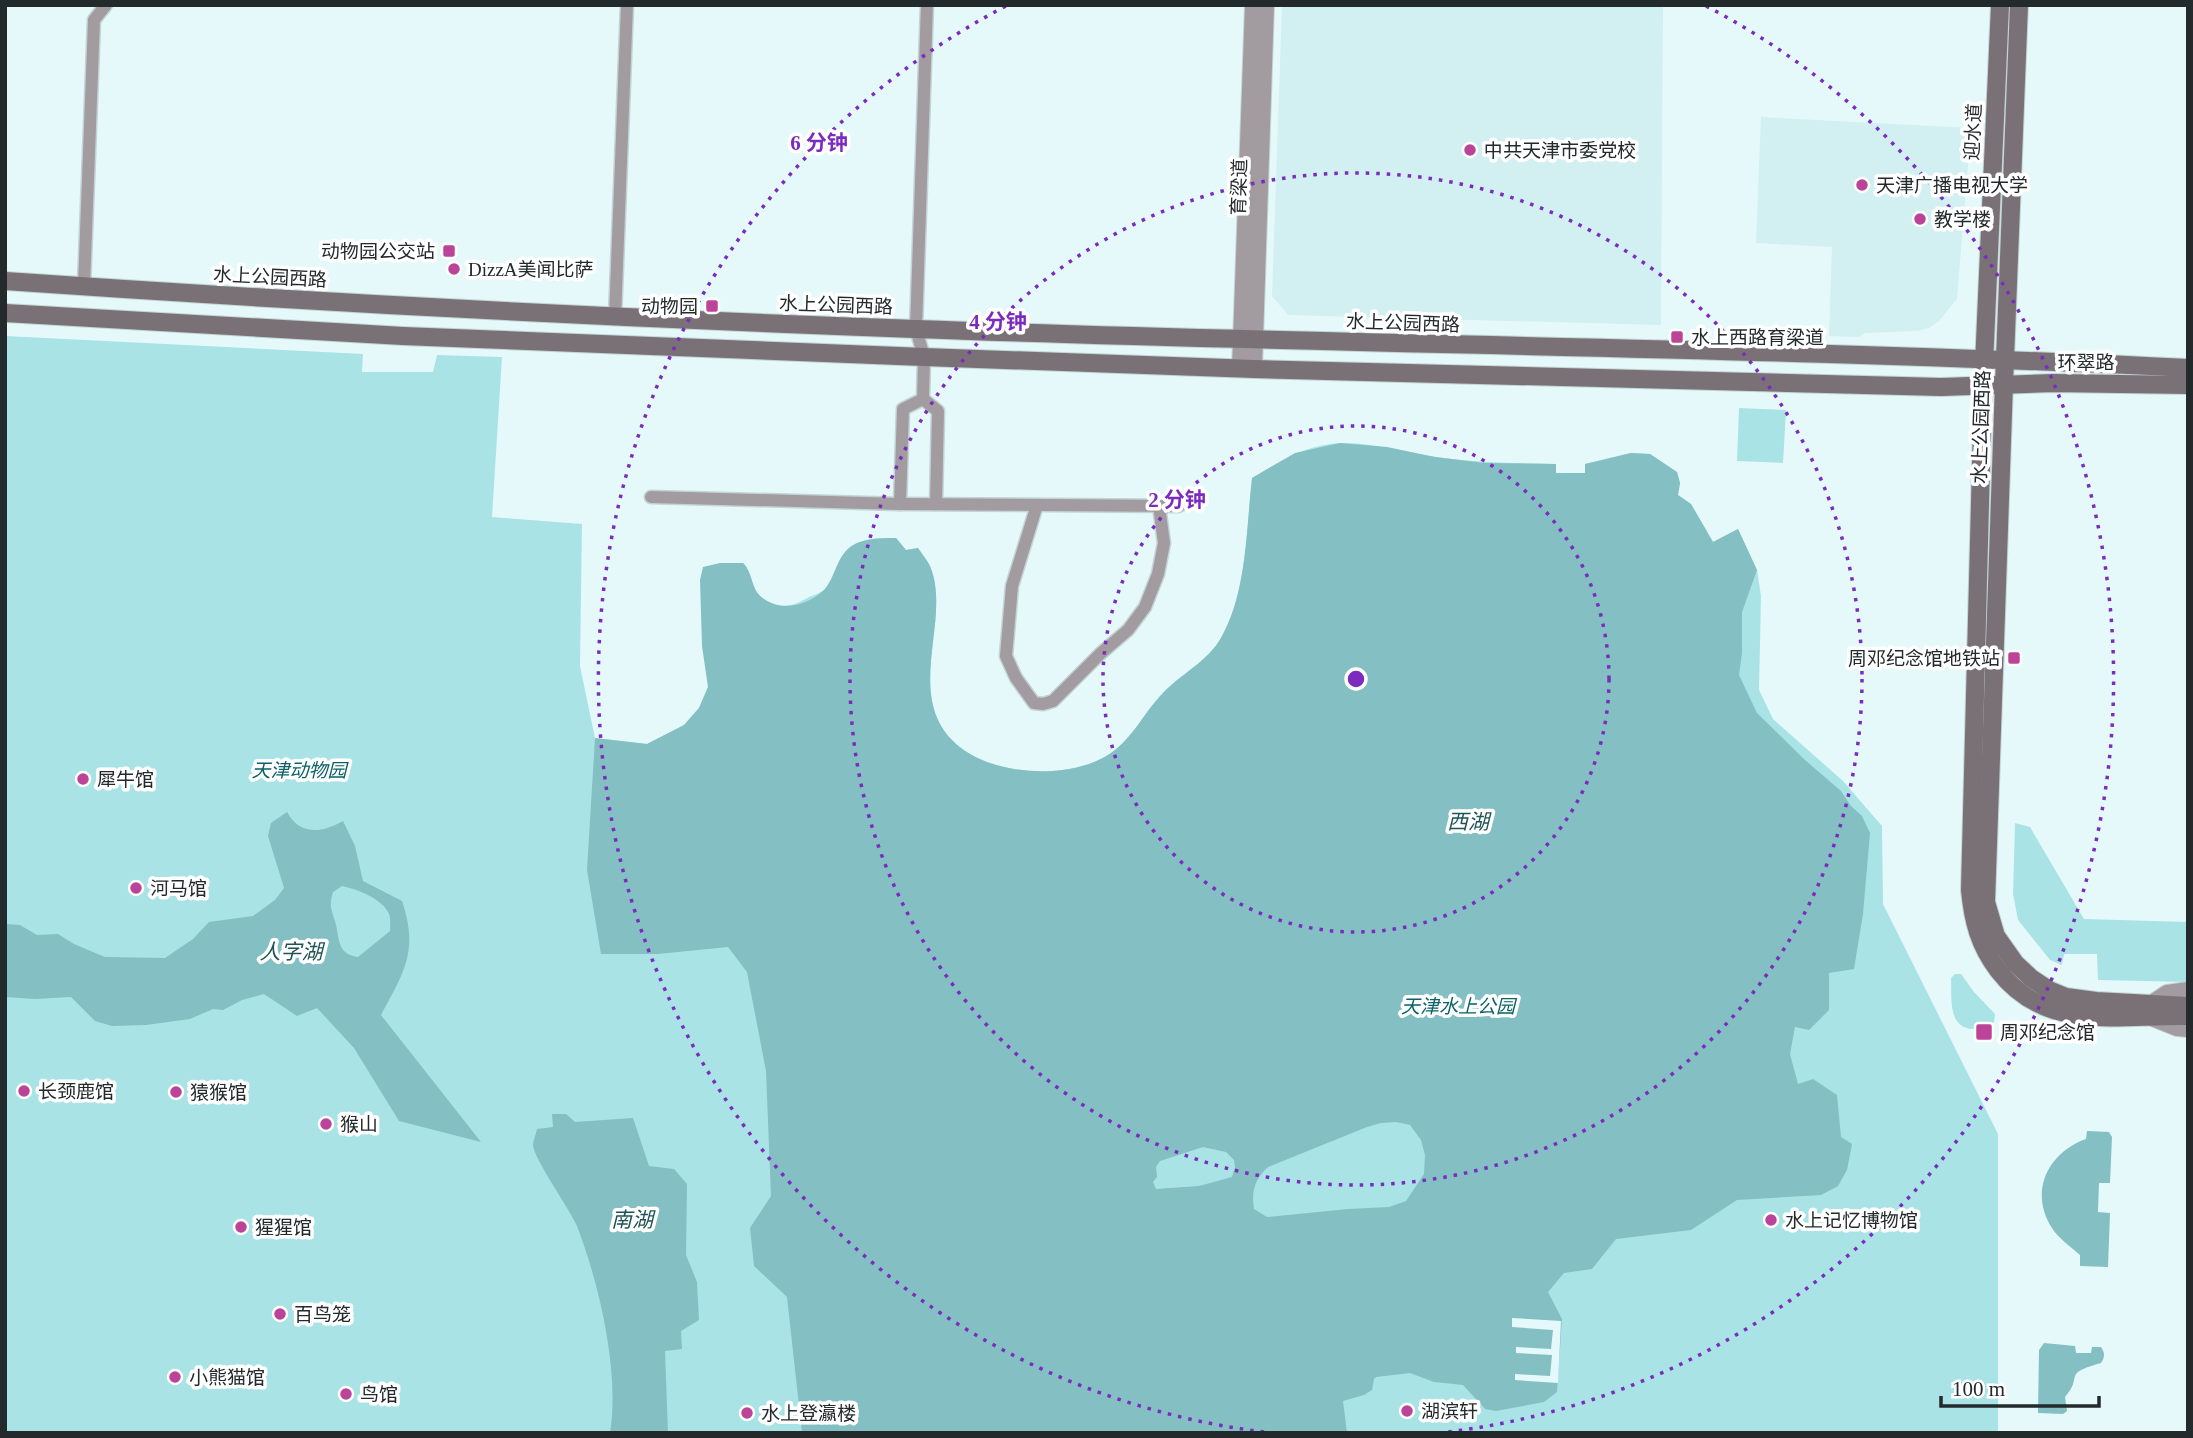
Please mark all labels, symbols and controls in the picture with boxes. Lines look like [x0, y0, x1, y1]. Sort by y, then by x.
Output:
street label: 迎水道 [1961, 103, 1985, 161]
text: 6 分钟 [790, 131, 848, 155]
place label: 中共天津市委党校 [1484, 140, 1636, 161]
marker: 中共天津市委党校 [1462, 142, 1478, 158]
street label: 育梁道 [1228, 158, 1250, 216]
place label: 天津广播电视大学 [1876, 175, 2028, 196]
marker: 天津广播电视大学 [1854, 177, 1870, 193]
place label: 教学楼 [1934, 209, 1991, 230]
marker: 教学楼 [1912, 211, 1928, 227]
place label: 动物园公交站 [321, 241, 435, 262]
marker: 动物园公交站 [441, 243, 457, 259]
place label: DizzA美闻比萨 [468, 259, 594, 280]
marker: DizzA美闻比萨 [446, 261, 462, 277]
street label: 水上公园西路 [213, 264, 327, 290]
street label: 水上公园西路 [779, 293, 893, 317]
place label: 动物园 [641, 296, 698, 317]
marker: 动物园 [704, 298, 720, 314]
text: 4 分钟 [969, 310, 1027, 334]
street label: 水上公园西路 [1346, 311, 1460, 335]
place label: 水上西路育梁道 [1691, 327, 1824, 348]
marker: 水上西路育梁道 [1669, 329, 1685, 345]
street label: 环翠路 [2057, 352, 2115, 373]
street label: 水上公园西路 [1969, 370, 1993, 484]
text: 2 分钟 [1148, 488, 1206, 512]
place label: 周邓纪念馆地铁站 [1848, 648, 2000, 669]
marker: 周邓纪念馆地铁站 [2006, 650, 2022, 666]
centre of rings [1344, 667, 1368, 691]
park label: 天津动物园 [251, 760, 349, 781]
place label: 犀牛馆 [97, 769, 154, 790]
marker: 犀牛馆 [75, 771, 91, 787]
water label: 西湖 [1447, 810, 1492, 834]
place label: 河马馆 [150, 878, 207, 899]
marker: 河马馆 [128, 880, 144, 896]
water label: 人字湖 [260, 940, 325, 964]
park label: 天津水上公园 [1401, 996, 1518, 1017]
marker: 周邓纪念馆 [1974, 1022, 1994, 1042]
place label: 周邓纪念馆 [2000, 1022, 2095, 1043]
place label: 长颈鹿馆 [38, 1081, 114, 1102]
place label: 猿猴馆 [190, 1082, 247, 1103]
marker: 长颈鹿馆 [16, 1083, 32, 1099]
marker: 猿猴馆 [168, 1084, 184, 1100]
place label: 猴山 [340, 1114, 378, 1135]
marker: 猴山 [318, 1116, 334, 1132]
water label: 南湖 [611, 1208, 656, 1232]
place label: 水上记忆博物馆 [1785, 1210, 1918, 1231]
marker: 水上记忆博物馆 [1763, 1212, 1779, 1228]
place label: 猩猩馆 [255, 1217, 312, 1238]
marker: 猩猩馆 [233, 1219, 249, 1235]
place label: 百鸟笼 [294, 1304, 351, 1325]
marker: 百鸟笼 [272, 1306, 288, 1322]
scale bar [1941, 1364, 2098, 1408]
place label: 小熊猫馆 [189, 1367, 265, 1388]
marker: 小熊猫馆 [167, 1369, 183, 1385]
text: 100 m [1952, 1377, 2005, 1401]
place label: 鸟馆 [360, 1384, 398, 1405]
marker: 鸟馆 [338, 1386, 354, 1402]
place label: 湖滨轩 [1421, 1401, 1478, 1422]
place label: 水上登瀛楼 [761, 1403, 856, 1424]
marker: 湖滨轩 [1399, 1403, 1415, 1419]
marker: 水上登瀛楼 [739, 1405, 755, 1421]

